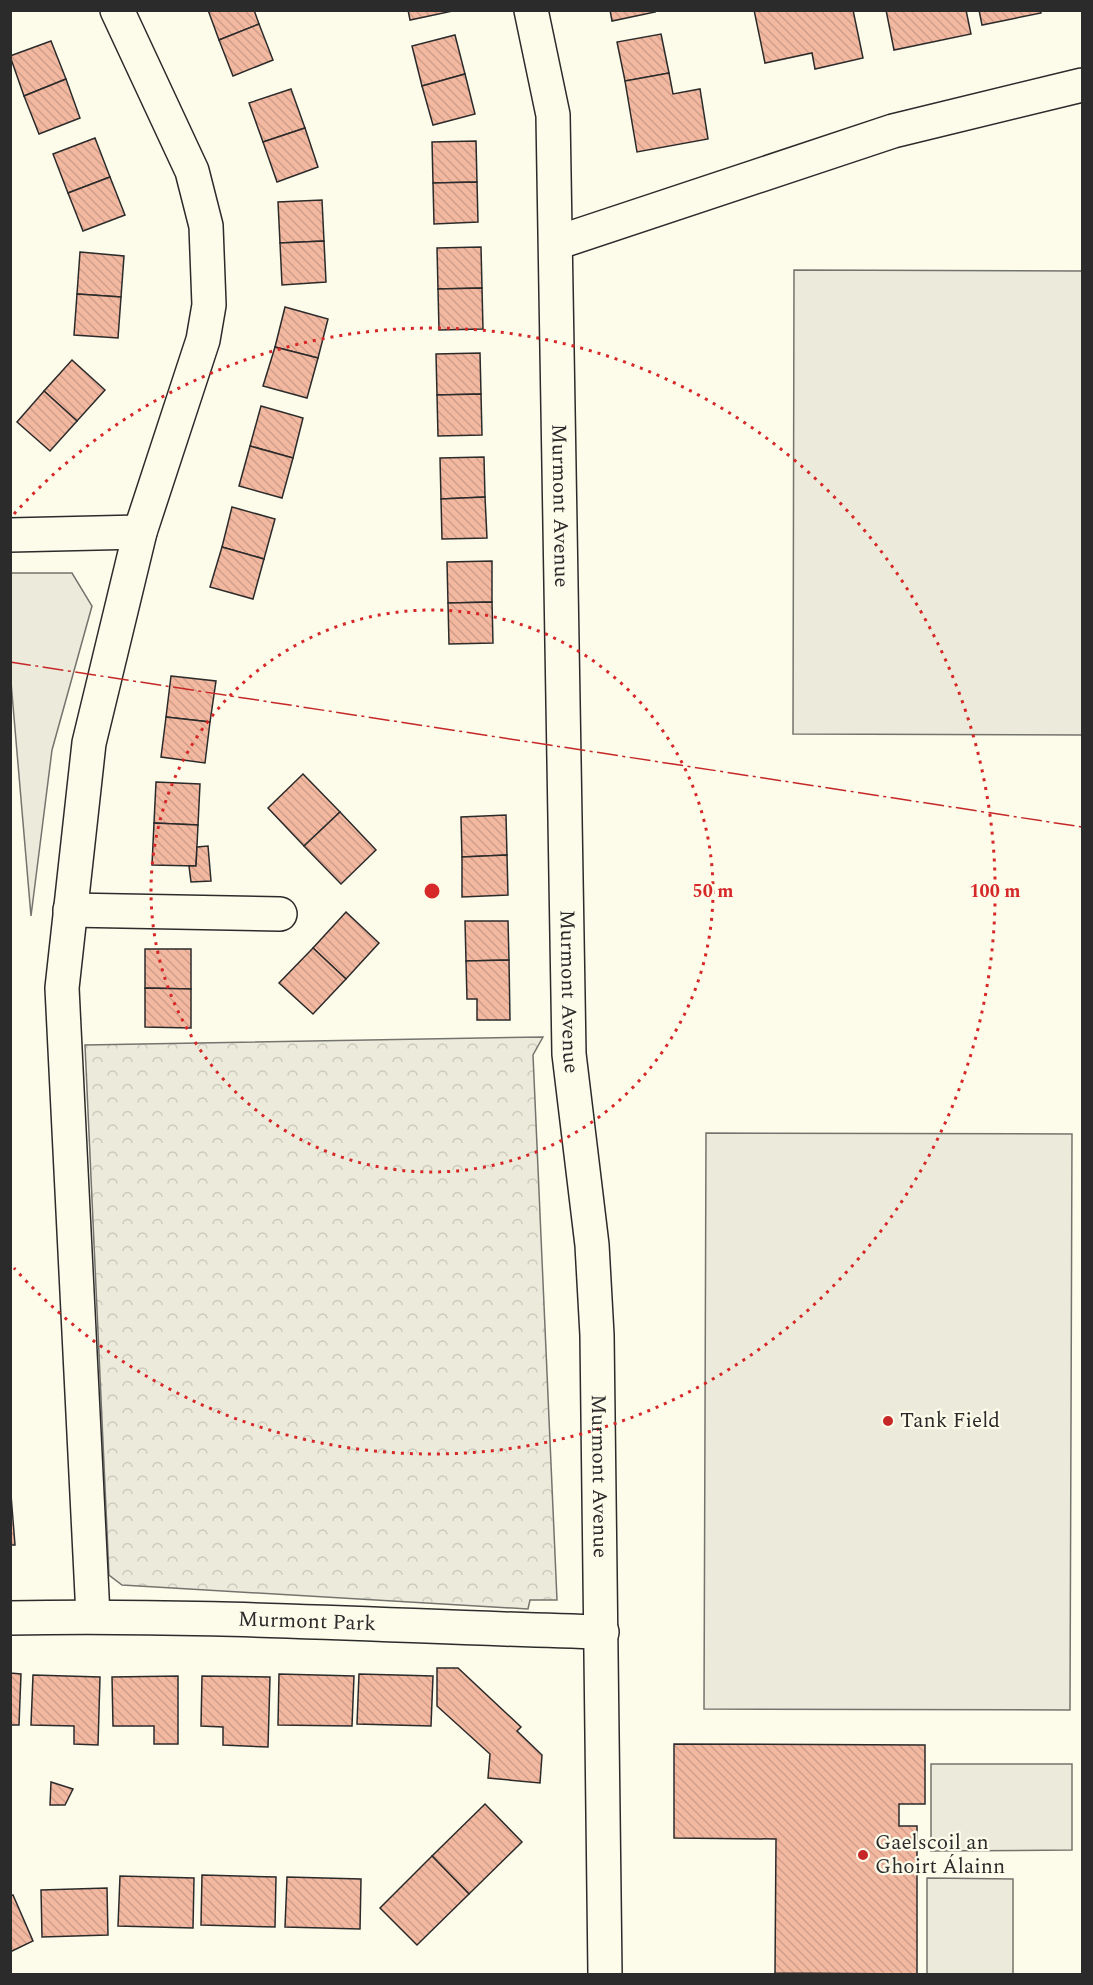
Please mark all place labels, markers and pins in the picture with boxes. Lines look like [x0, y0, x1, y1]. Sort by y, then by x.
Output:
centre of rings [422, 881, 442, 901]
place label: Tank Field [900, 1405, 1000, 1437]
marker: Tank Field [881, 1414, 895, 1428]
place label: Gaelscoil an Ghoirt Álainn [875, 1827, 1005, 1883]
marker: Gaelscoil an Ghoirt Álainn [856, 1848, 870, 1862]

